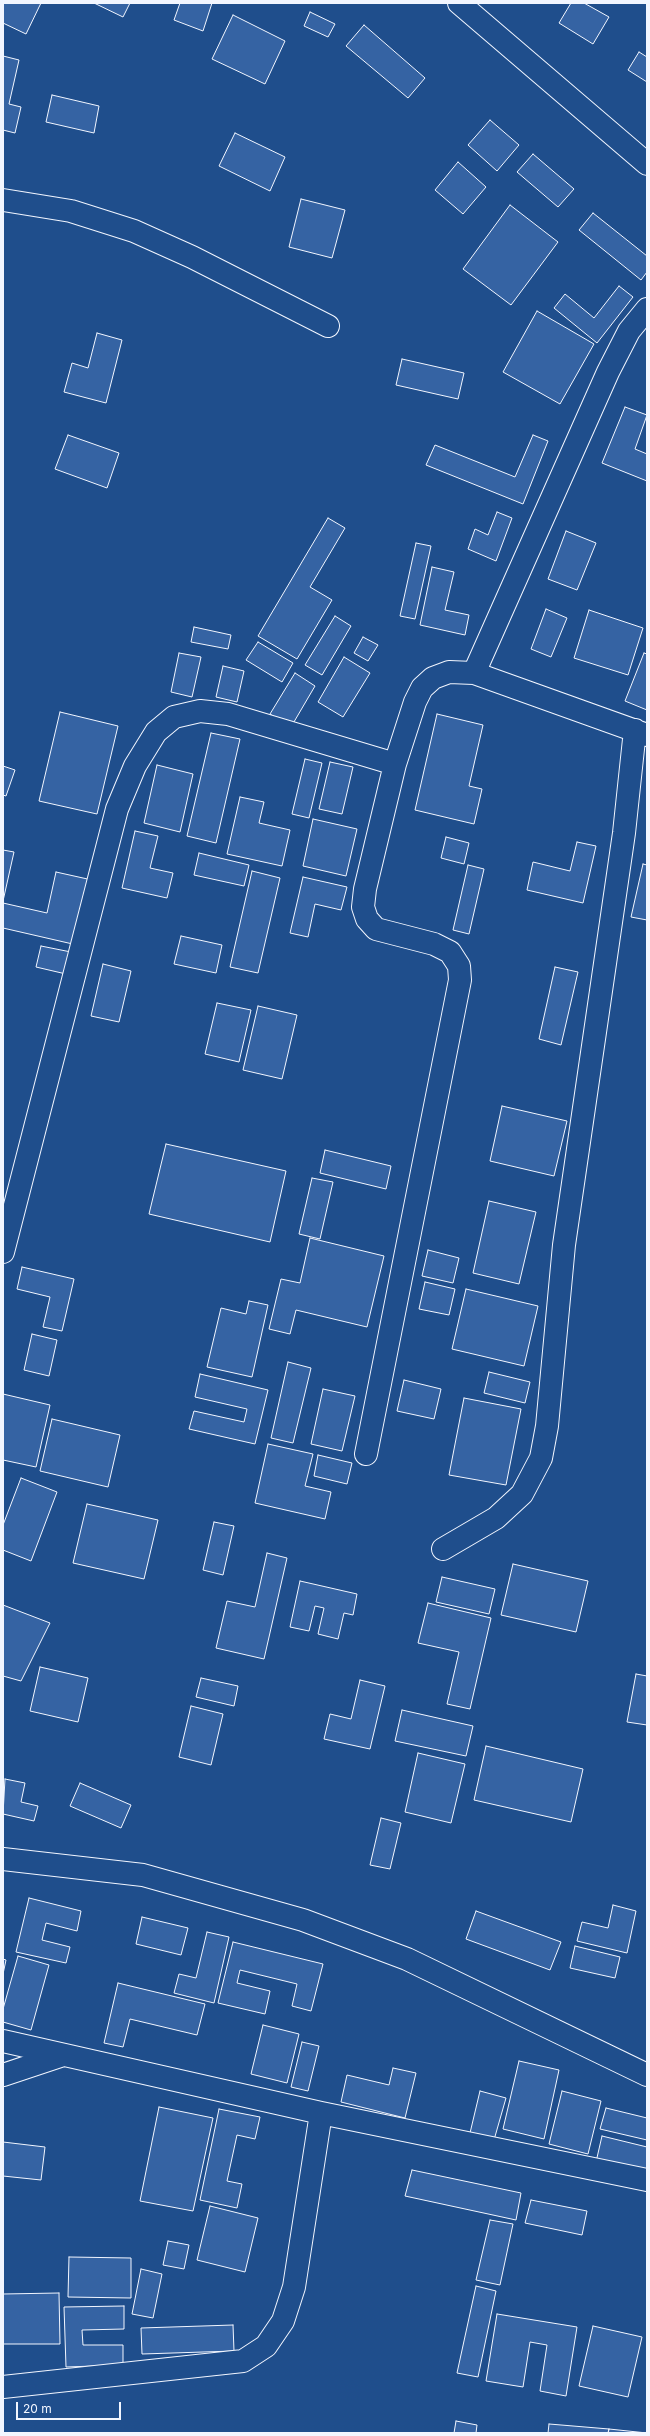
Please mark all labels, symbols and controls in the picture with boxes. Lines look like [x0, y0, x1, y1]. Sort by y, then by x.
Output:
scale bar [18, 2394, 123, 2420]
text: 20 m [23, 2401, 52, 2416]

